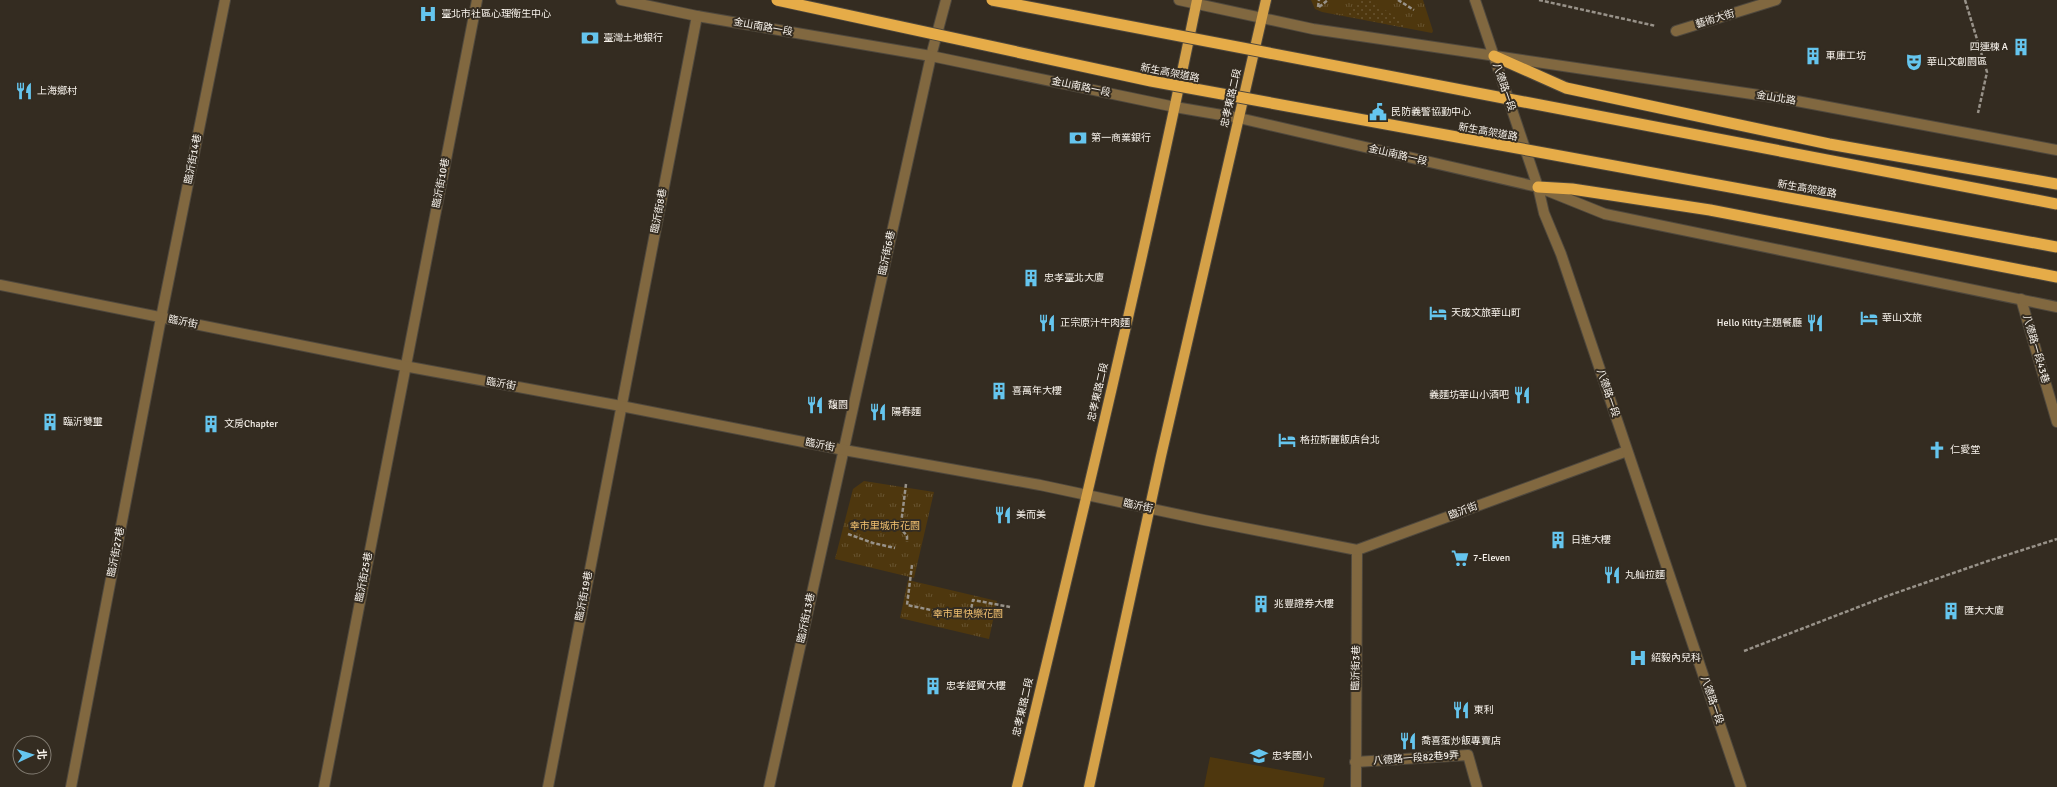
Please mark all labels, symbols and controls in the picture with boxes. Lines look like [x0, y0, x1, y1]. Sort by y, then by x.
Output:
hospital icon: 臺北市社區心理衛生中心 [418, 4, 438, 24]
street label: 藝術大街 [1694, 7, 1736, 31]
place label: 臺北市社區心理衛生中心 [441, 8, 551, 20]
street label: 金山南路一段 [732, 16, 794, 38]
bank icon: 臺灣土地銀行 [580, 28, 600, 48]
place label: 臺灣土地銀行 [603, 32, 663, 44]
building icon: 四連棟 A [2011, 37, 2031, 57]
place label: 四連棟 A [1970, 41, 2008, 53]
building icon: 車庫工坊 [1803, 46, 1823, 66]
place label: 車庫工坊 [1826, 50, 1866, 62]
theatre icon: 華山文創園區 [1904, 52, 1924, 72]
place label: 華山文創園區 [1927, 56, 1987, 68]
street label: 新生高架道路 [1139, 61, 1201, 85]
street label: 八德路一段 [1490, 61, 1518, 113]
street label: 忠孝東路二段 [1218, 67, 1244, 129]
street label: 金山南路一段 [1050, 75, 1112, 99]
restaurant icon: 上海鄉村 [14, 81, 34, 101]
place label: 上海鄉村 [37, 85, 77, 97]
street label: 金山北路 [1755, 89, 1797, 107]
public building icon: 民防義警協勤中心 [1368, 102, 1388, 122]
place label: 民防義警協勤中心 [1391, 106, 1471, 118]
street label: 新生高架道路 [1457, 121, 1519, 143]
bank icon: 第一商業銀行 [1068, 128, 1088, 148]
place label: 第一商業銀行 [1091, 132, 1151, 144]
street label: 臨沂街14巷 [182, 133, 204, 185]
street label: 金山南路一段 [1367, 142, 1429, 168]
street label: 臨沂街10巷 [430, 157, 452, 209]
street label: 新生高架道路 [1776, 178, 1838, 200]
street label: 臨沂街8巷 [649, 188, 669, 234]
street label: 臨沂街6巷 [876, 230, 898, 276]
building icon: 忠孝臺北大廈 [1021, 268, 1041, 288]
place label: 忠孝臺北大廈 [1044, 272, 1104, 284]
hotel icon: 天成文旅華山町 [1428, 303, 1448, 323]
place label: 天成文旅華山町 [1451, 307, 1521, 319]
hotel icon: 華山文旅 [1859, 308, 1879, 328]
place label: 華山文旅 [1882, 312, 1922, 324]
street label: 臨沂街 [167, 313, 199, 331]
restaurant icon: 正宗原汁牛肉麵 [1037, 313, 1057, 333]
restaurant icon: Hello Kitty主題餐廳 [1805, 313, 1825, 333]
street label: 八德路一段43巷 [2020, 313, 2052, 385]
place label: 正宗原汁牛肉麵 [1060, 317, 1130, 329]
place label: Hello Kitty主題餐廳 [1717, 317, 1802, 329]
street label: 忠孝東路二段 [1085, 361, 1111, 423]
street label: 八德路一段 [1594, 367, 1622, 419]
street label: 臨沂街 [485, 375, 517, 393]
building icon: 喜萬年大樓 [989, 381, 1009, 401]
place label: 喜萬年大樓 [1012, 385, 1062, 397]
restaurant icon: 義麵坊華山小酒吧 [1512, 385, 1532, 405]
place label: 義麵坊華山小酒吧 [1429, 389, 1509, 401]
restaurant icon: 馥園 [805, 395, 825, 415]
place label: 馥園 [828, 399, 848, 411]
restaurant icon: 陽春麵 [868, 402, 888, 422]
place label: 陽春麵 [891, 406, 921, 418]
building icon: 臨沂雙璽 [40, 412, 60, 432]
building icon: 文房Chapter [201, 414, 221, 434]
place label: 臨沂雙璽 [63, 416, 103, 428]
place label: 文房Chapter [224, 418, 278, 430]
hotel icon: 格拉斯麗飯店台北 [1277, 430, 1297, 450]
place label: 格拉斯麗飯店台北 [1300, 434, 1380, 446]
street label: 臨沂街 [804, 436, 836, 454]
church icon: 仁愛堂 [1927, 440, 1947, 460]
place label: 仁愛堂 [1950, 444, 1980, 456]
street label: 臨沂街 [1122, 497, 1154, 515]
street label: 臨沂街 [1447, 500, 1479, 522]
restaurant icon: 美而美 [993, 505, 1013, 525]
place label: 美而美 [1016, 509, 1046, 521]
park label: 幸市里城市花園 [850, 520, 920, 532]
street label: 臨沂街27巷 [105, 526, 127, 578]
building icon: 日進大樓 [1548, 530, 1568, 550]
place label: 日進大樓 [1571, 534, 1611, 546]
supermarket icon: 7-Eleven [1450, 548, 1470, 568]
street label: 臨沂街25巷 [353, 551, 375, 603]
place label: 7-Eleven [1473, 552, 1510, 564]
restaurant icon: 丸舢拉麵 [1602, 565, 1622, 585]
place label: 丸舢拉麵 [1625, 569, 1665, 581]
street label: 臨沂街19巷 [573, 570, 595, 622]
street label: 臨沂街13巷 [795, 592, 817, 644]
building icon: 兆豐證券大樓 [1251, 594, 1271, 614]
place label: 兆豐證券大樓 [1274, 598, 1334, 610]
building icon: 匯大大廈 [1941, 601, 1961, 621]
place label: 匯大大廈 [1964, 605, 2004, 617]
park label: 幸市里快樂花園 [933, 608, 1003, 620]
street label: 臨沂街3巷 [1350, 645, 1362, 691]
hospital icon: 紹毅內兒科 [1628, 648, 1648, 668]
place label: 紹毅內兒科 [1651, 652, 1701, 664]
street label: 八德路一段 [1698, 674, 1726, 726]
building icon: 忠孝經貿大樓 [923, 676, 943, 696]
street label: 忠孝東路二段 [1010, 676, 1036, 738]
place label: 忠孝經貿大樓 [946, 680, 1006, 692]
restaurant icon: 東利 [1451, 700, 1471, 720]
place label: 東利 [1474, 704, 1494, 716]
restaurant icon: 喬喜蛋炒飯專賣店 [1398, 731, 1418, 751]
north arrow [12, 735, 52, 775]
place label: 喬喜蛋炒飯專賣店 [1421, 735, 1501, 747]
school or university icon: 忠孝國小 [1249, 746, 1269, 766]
text: 北 [35, 748, 48, 760]
street label: 八德路一段82巷9弄 [1373, 749, 1459, 767]
place label: 忠孝國小 [1272, 750, 1312, 762]

